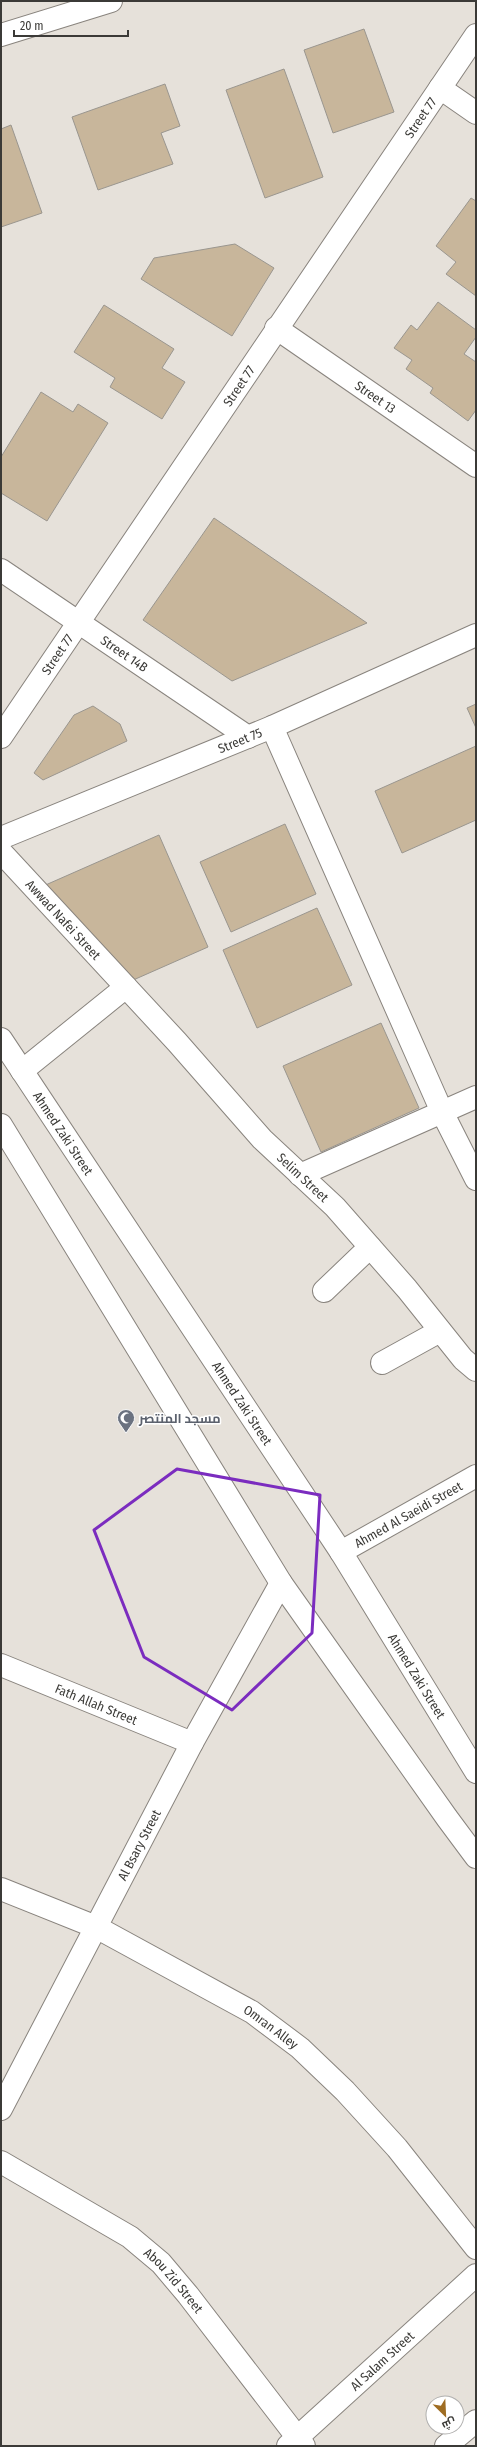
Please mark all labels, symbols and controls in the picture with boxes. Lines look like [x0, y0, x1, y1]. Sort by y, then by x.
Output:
scale bar [14, 12, 128, 38]
text: 20 m [20, 19, 44, 33]
street label: Street 77 [401, 94, 439, 141]
street label: Street 77 [220, 363, 258, 409]
street label: Street 13 [352, 377, 399, 416]
street label: Street 77 [38, 631, 76, 677]
street label: Street 14B [98, 632, 151, 675]
street label: Street 75 [216, 725, 264, 756]
street label: Awwad Nafei Street [23, 877, 105, 963]
street label: Ahmed Zaki Street [30, 1089, 97, 1178]
street label: Selim Street [274, 1150, 332, 1205]
street label: Ahmed Zaki Street [209, 1359, 276, 1448]
mosque icon: مسجد المنتصر [116, 1408, 136, 1433]
place label: مسجد المنتصر [138, 1411, 221, 1426]
street label: Ahmed Al Saeidi Street [352, 1478, 465, 1551]
street label: Ahmed Zaki Street [385, 1631, 449, 1722]
street label: Fath Allah Street [53, 1680, 140, 1728]
street label: Al Bsary Street [114, 1806, 164, 1883]
street label: Omran Alley [241, 2001, 302, 2052]
street label: Abou Zid Street [141, 2245, 207, 2316]
street label: Al Salam Street [347, 2327, 417, 2393]
north arrow [425, 2395, 465, 2435]
text: ش [440, 2415, 458, 2432]

